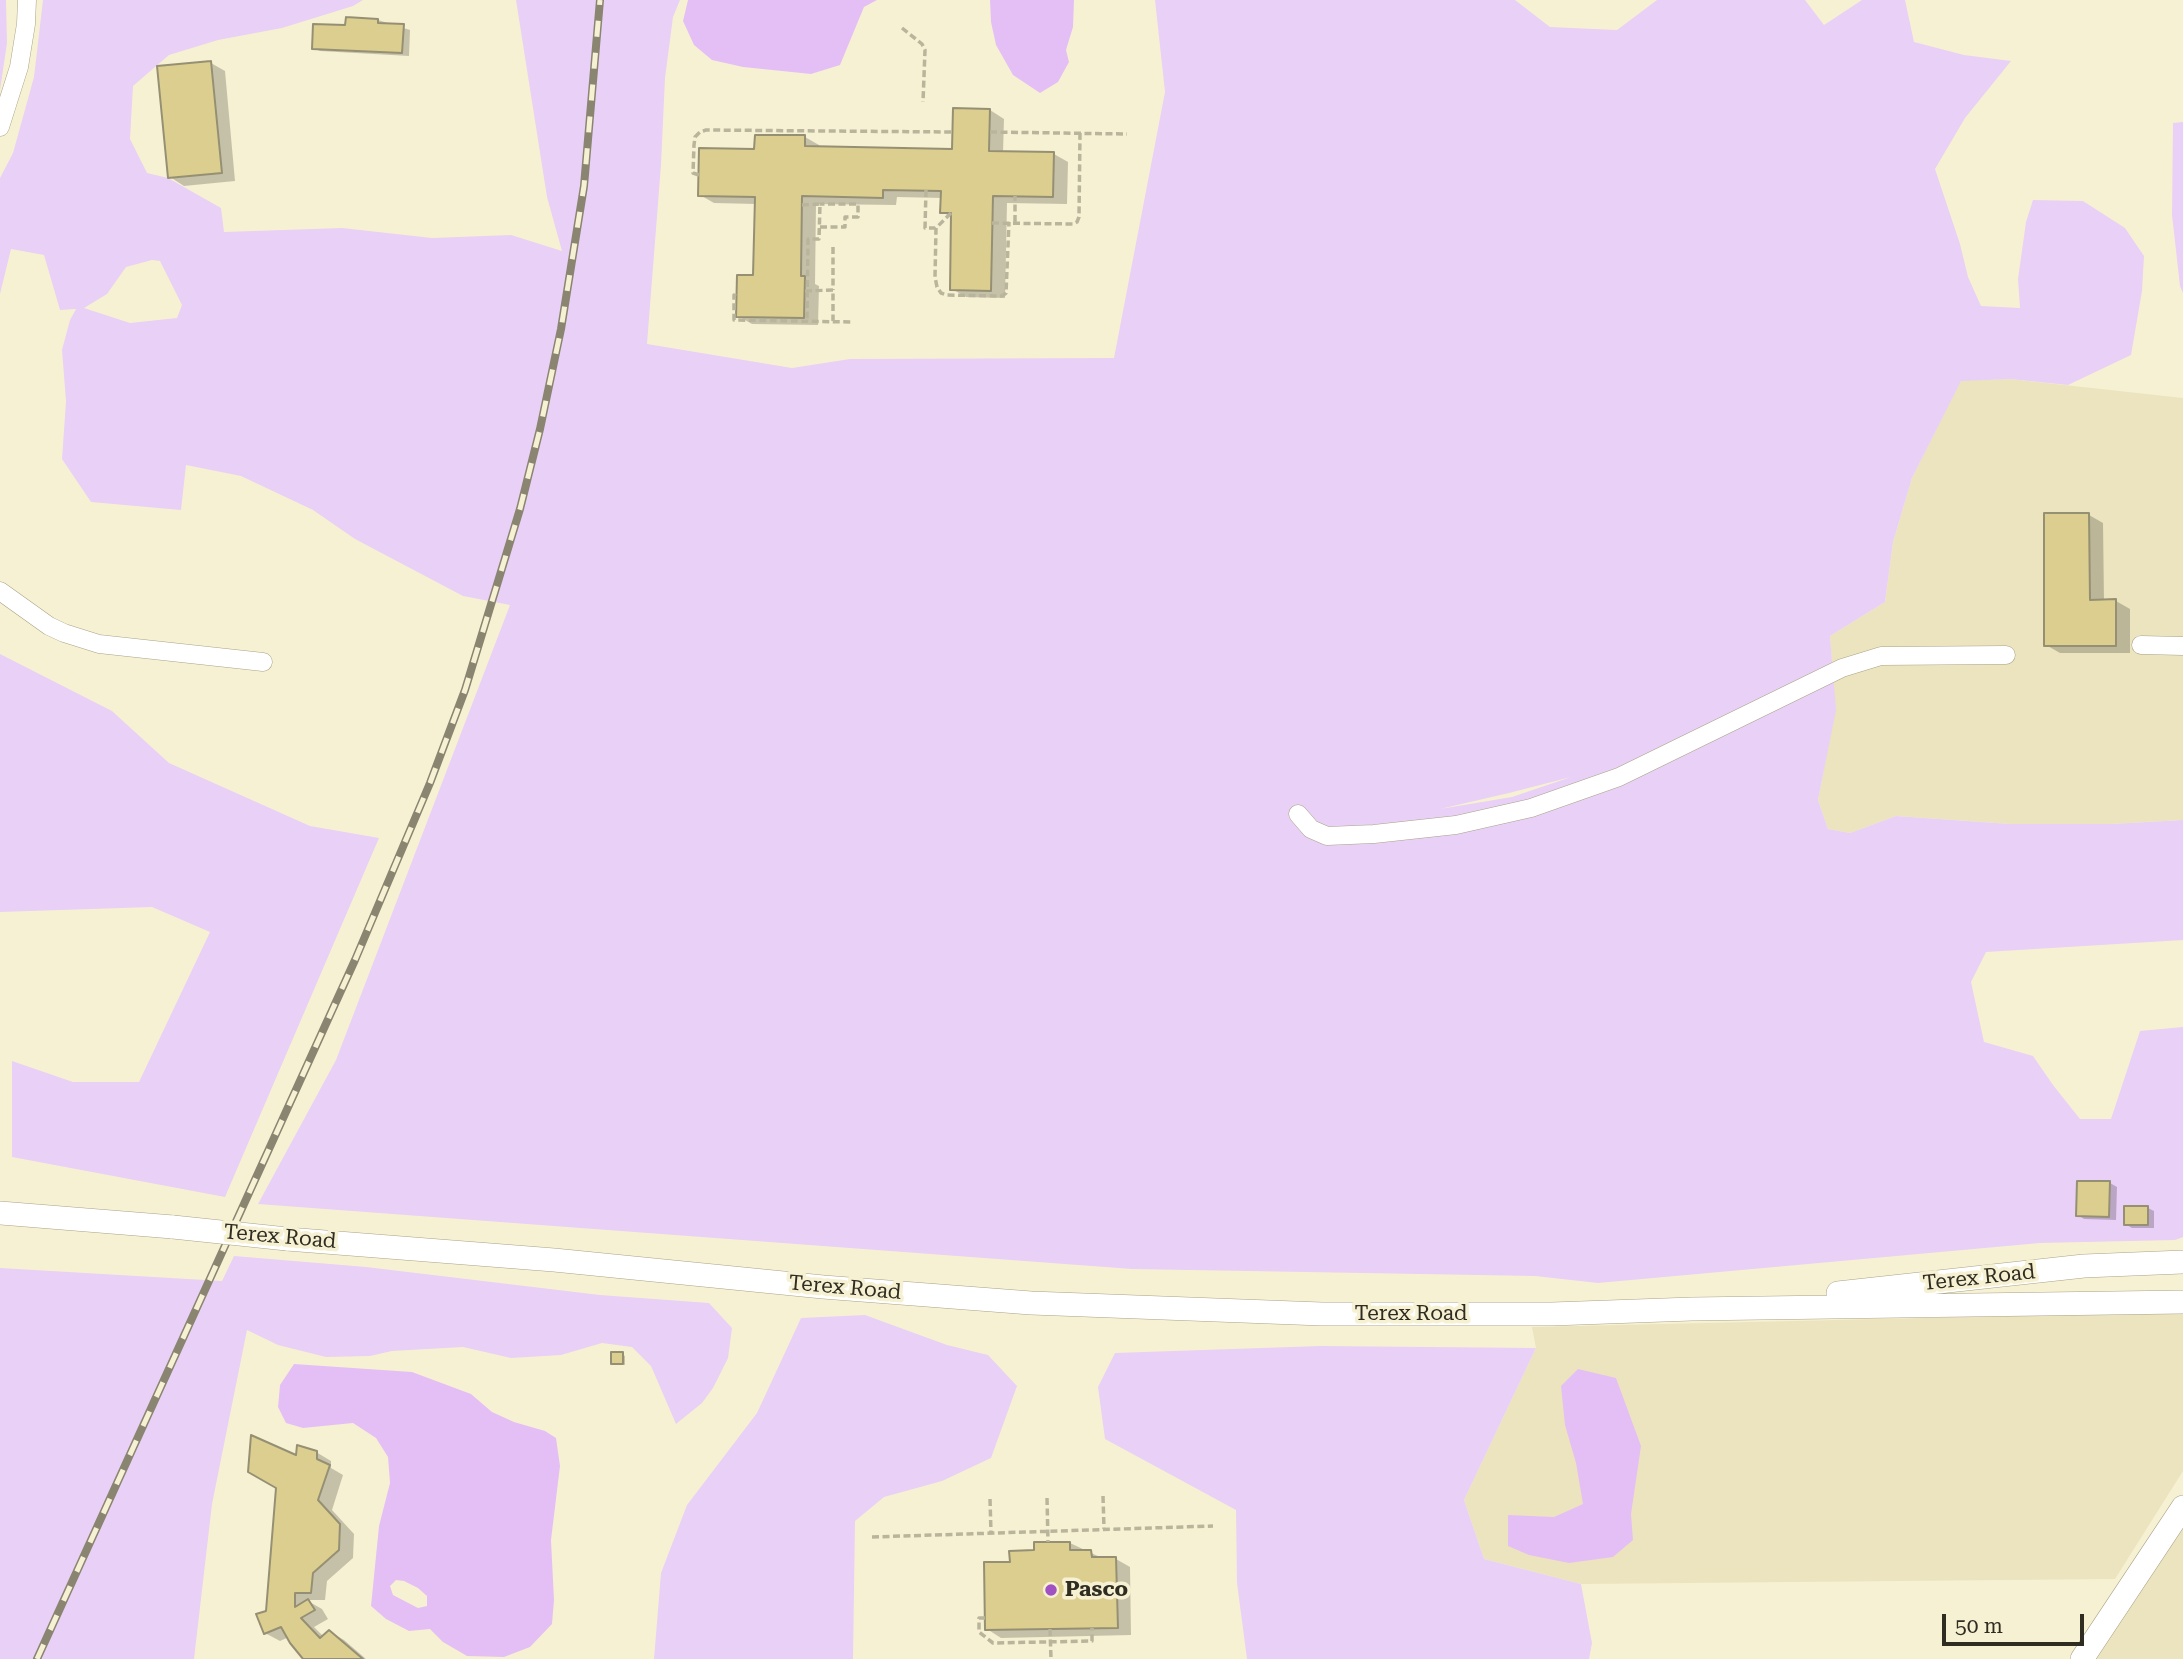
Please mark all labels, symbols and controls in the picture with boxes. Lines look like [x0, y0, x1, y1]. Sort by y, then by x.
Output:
street label: Terex Road [223, 1220, 337, 1254]
street label: Terex Road [1922, 1260, 2036, 1296]
street label: Terex Road [788, 1271, 902, 1305]
street label: Terex Road [1355, 1301, 1467, 1327]
place label: Pasco [1065, 1577, 1128, 1603]
marker: Pasco [1043, 1582, 1059, 1598]
scale bar [1945, 1600, 2087, 1644]
text: 50 m [1955, 1614, 2003, 1638]

